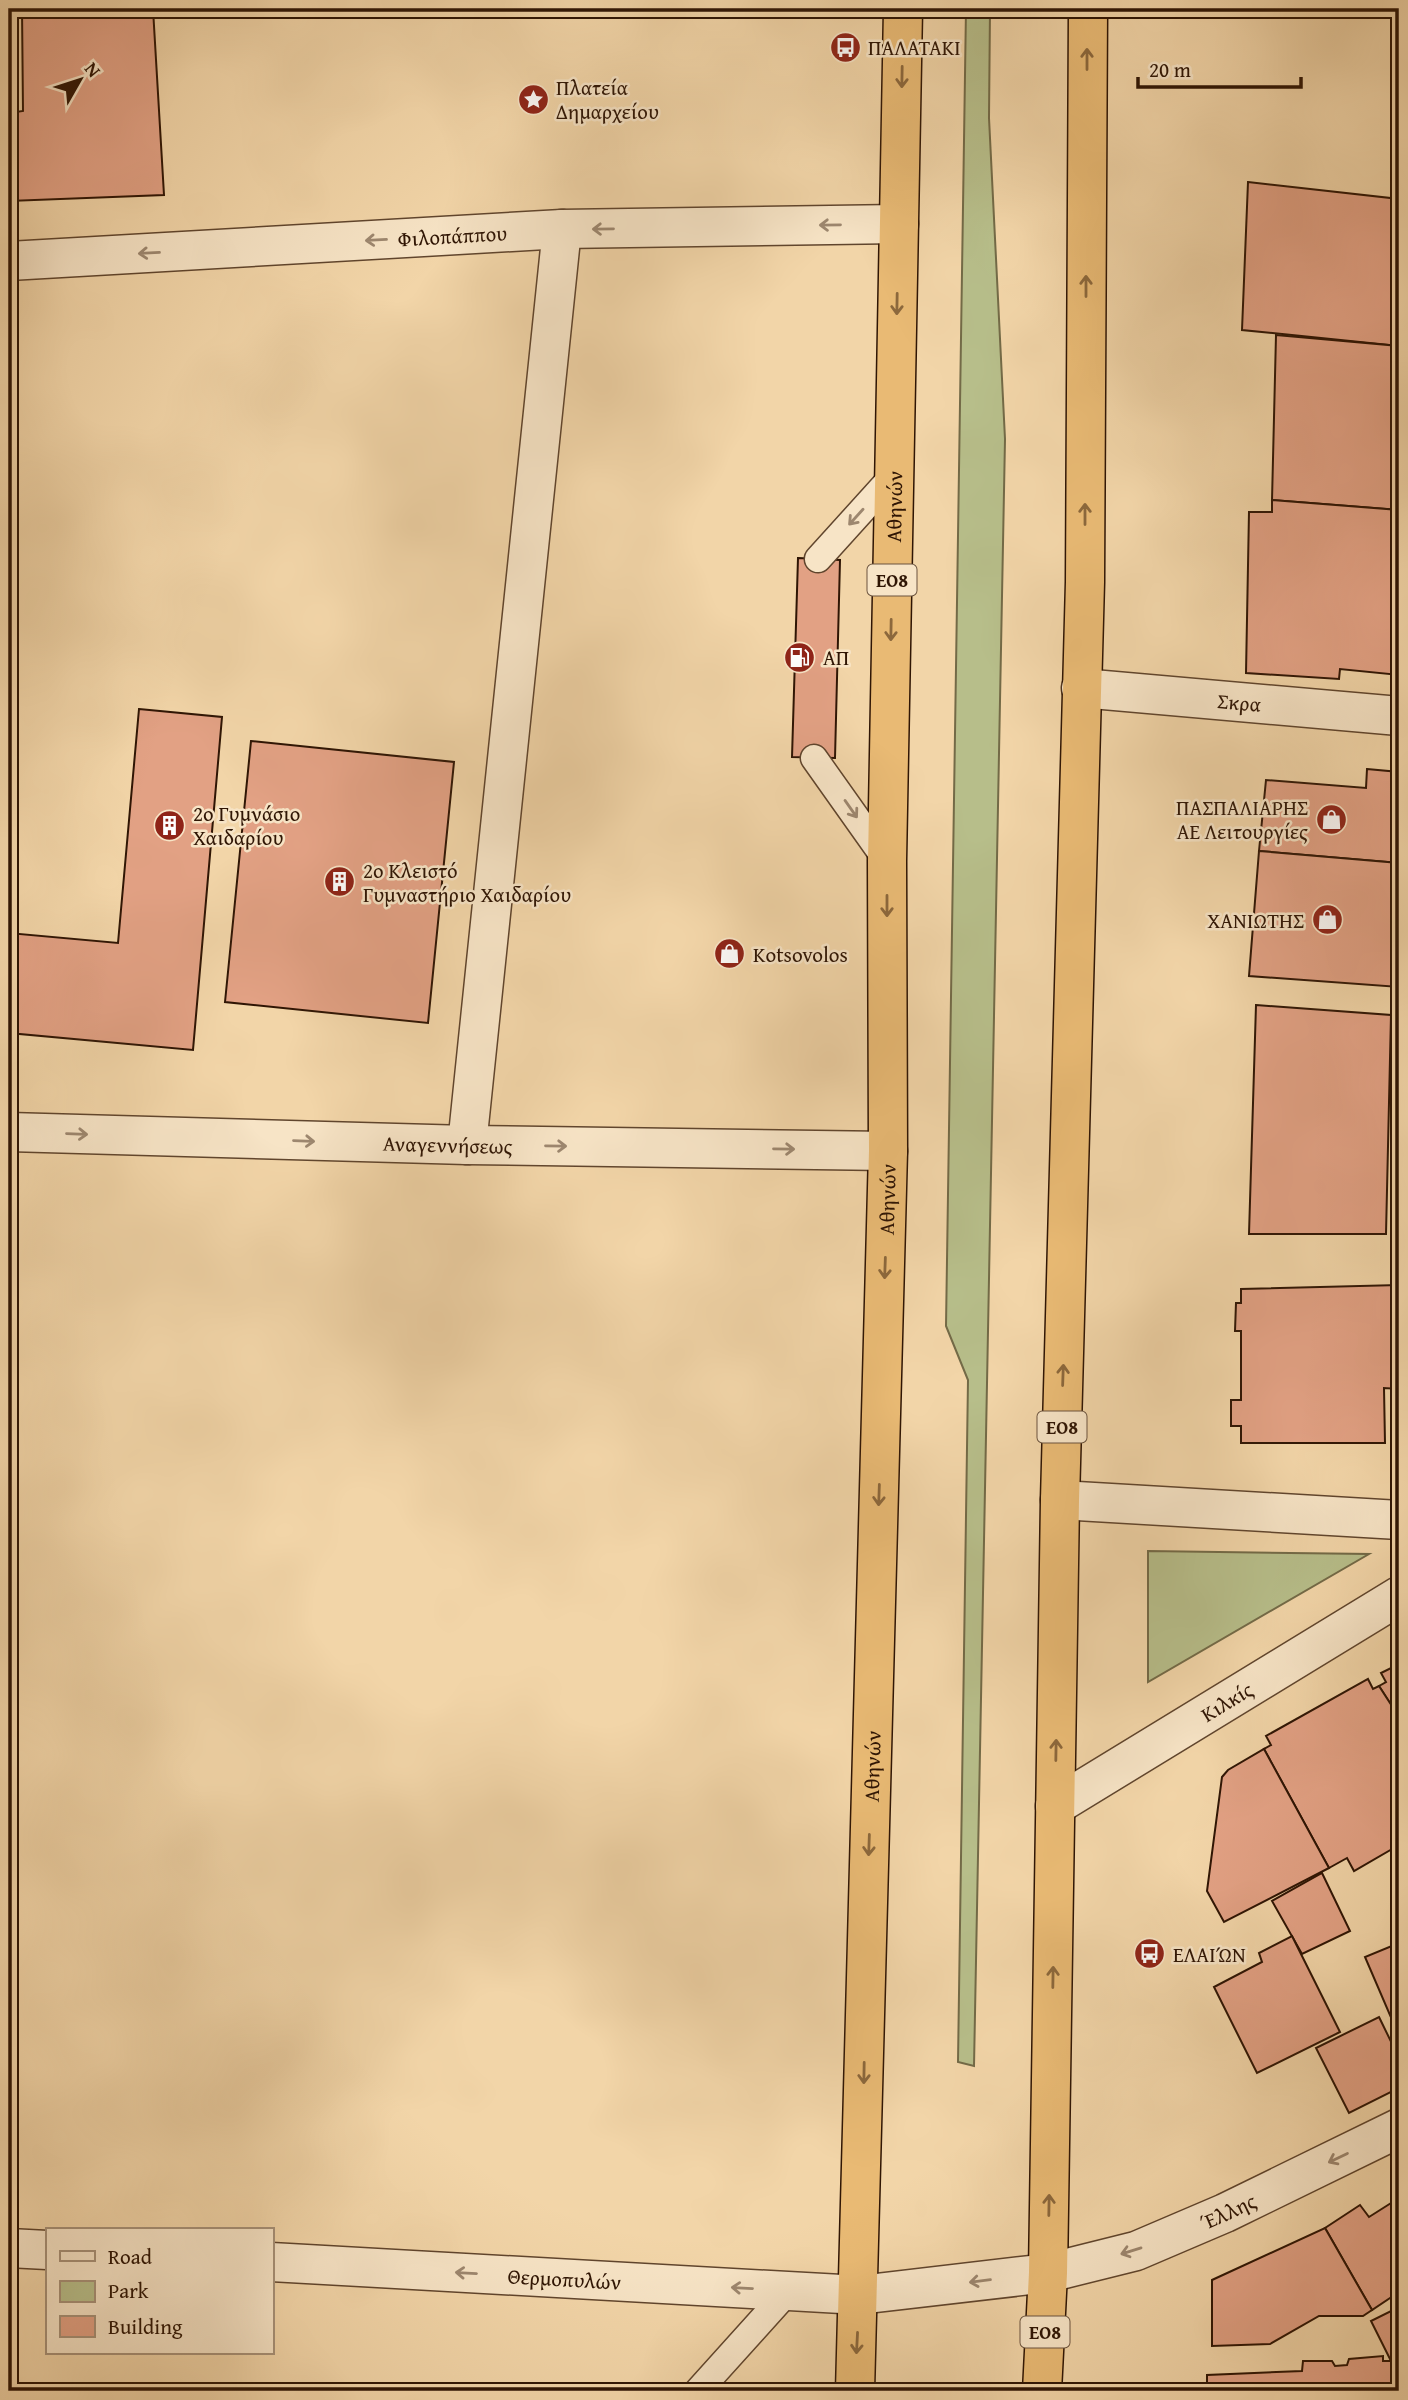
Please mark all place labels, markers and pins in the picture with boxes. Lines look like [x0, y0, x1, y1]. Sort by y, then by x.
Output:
bus stop icon: ΠΑΛΑΤΑΚΙ [828, 30, 862, 64]
place label: ΠΑΛΑΤΑΚΙ [868, 32, 961, 63]
place label: Πλατεία Δημαρχείου [556, 72, 659, 127]
place icon: Πλατεία Δημαρχείου [516, 82, 550, 116]
fuel station icon: ΑΠ [783, 640, 817, 674]
place label: ΑΠ [823, 642, 849, 673]
place label: ΠΑΣΠΑΛΙΑΡΗΣ ΑΕ Λειτουργίες [1176, 792, 1308, 847]
place label: 2ο Γυμνάσιο Χαιδαρίου [193, 798, 300, 853]
shop icon: ΠΑΣΠΑΛΙΑΡΗΣ ΑΕ Λειτουργίες [1314, 802, 1348, 836]
building icon: 2ο Γυμνάσιο Χαιδαρίου [153, 808, 187, 842]
place label: 2ο Κλειστό Γυμναστήριο Χαιδαρίου [363, 855, 571, 910]
building icon: 2ο Κλειστό Γυμναστήριο Χαιδαρίου [323, 865, 357, 899]
shop icon: ΧΑΝΙΩΤΗΣ [1310, 903, 1344, 937]
place label: ΧΑΝΙΩΤΗΣ [1207, 905, 1304, 936]
shop icon: Kotsovolos [713, 937, 747, 971]
place label: Kotsovolos [753, 939, 848, 970]
bus stop icon: ΕΛΑΙΏΝ [1133, 1937, 1167, 1971]
place label: ΕΛΑΙΏΝ [1173, 1939, 1246, 1970]

